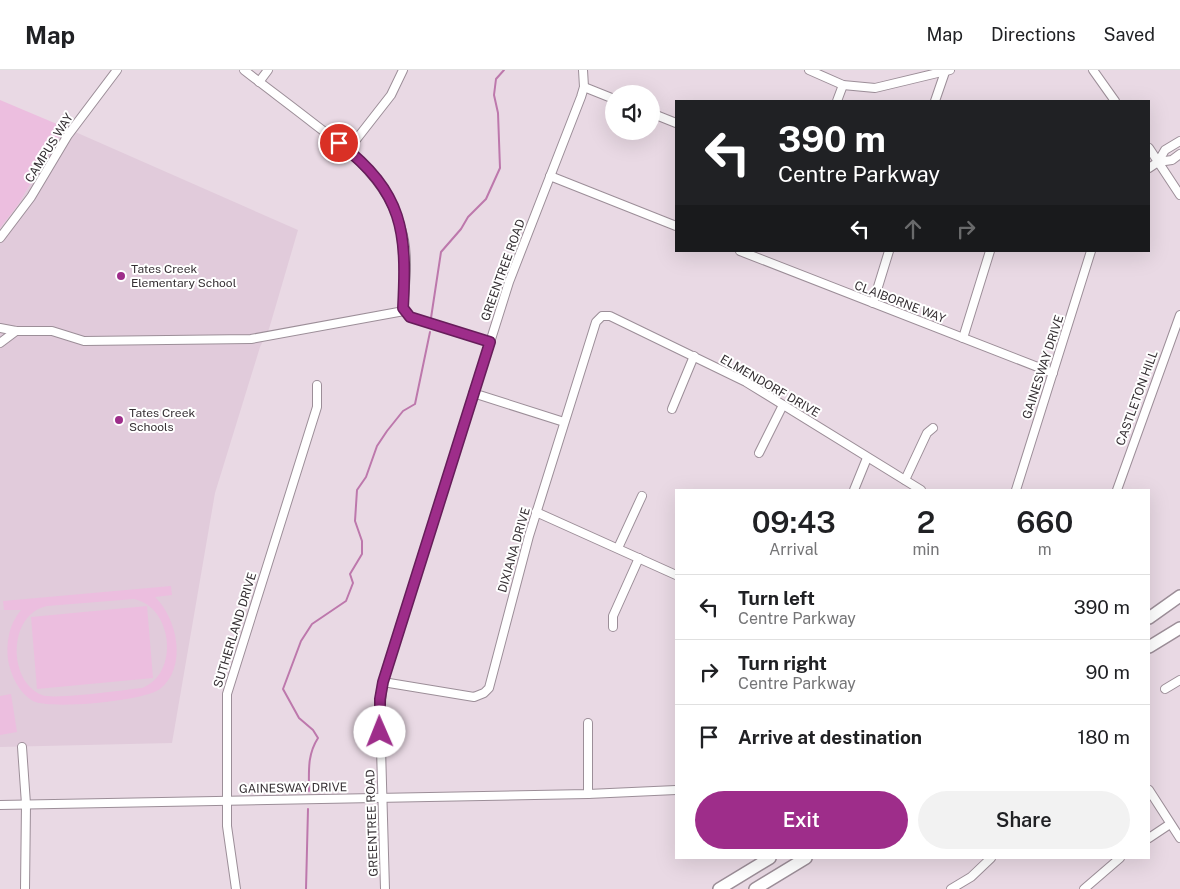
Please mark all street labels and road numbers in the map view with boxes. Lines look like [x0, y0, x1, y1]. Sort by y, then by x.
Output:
street label: CAMPUS WAY [22, 110, 76, 185]
street label: GREENTREE ROAD [478, 217, 528, 323]
street label: CLAIBORNE WAY [853, 278, 948, 326]
street label: GAINESWAY DRIVE [1020, 313, 1066, 421]
street label: CASTLETON HILL [1113, 348, 1161, 447]
street label: ELMENDORF DRIVE [718, 352, 822, 420]
street label: DIXIANA DRIVE [495, 506, 533, 594]
street label: SUTHERLAND DRIVE [211, 571, 259, 689]
street label: GREENTREE ROAD [363, 769, 381, 877]
street label: GAINESWAY DRIVE [239, 780, 347, 796]

